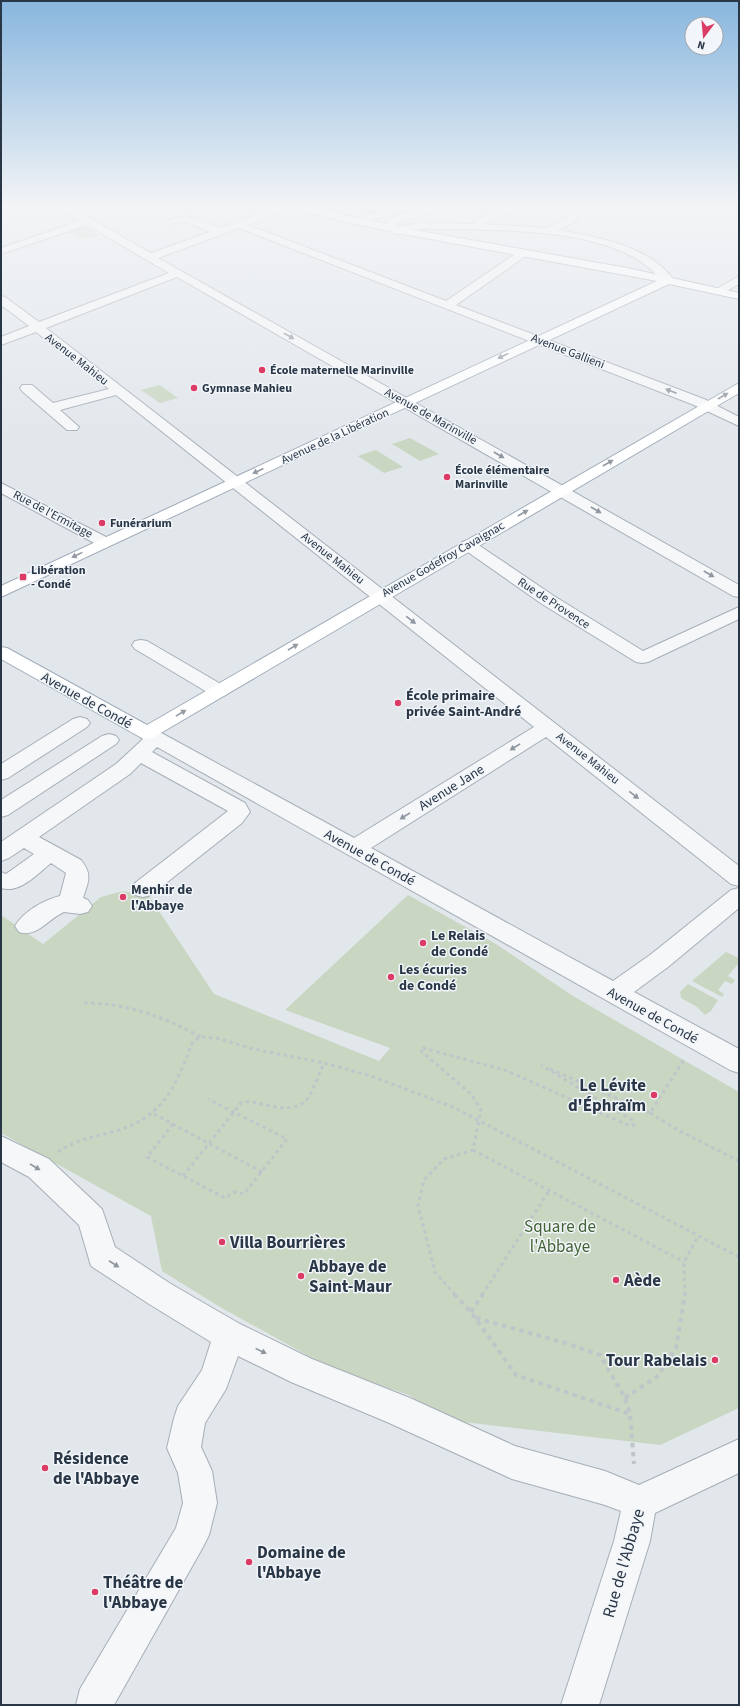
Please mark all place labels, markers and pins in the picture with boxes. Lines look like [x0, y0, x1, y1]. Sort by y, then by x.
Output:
place label: École maternelle Marinville [270, 362, 414, 379]
marker: École maternelle Marinville [257, 365, 267, 375]
place label: Gymnase Mahieu [202, 380, 292, 397]
marker: Gymnase Mahieu [189, 383, 199, 393]
place label: École élémentaire Marinville [455, 462, 550, 493]
marker: École élémentaire Marinville [442, 472, 452, 482]
place label: Funérarium [110, 515, 172, 532]
marker: Funérarium [97, 518, 107, 528]
place label: Libération - Condé [31, 562, 86, 593]
marker: Libération - Condé [18, 572, 28, 582]
place label: École primaire privée Saint-André [406, 686, 521, 722]
marker: École primaire privée Saint-André [393, 698, 403, 708]
place label: Menhir de l'Abbaye [131, 880, 192, 916]
marker: Menhir de l'Abbaye [118, 892, 128, 902]
place label: Le Relais de Condé [431, 926, 488, 962]
marker: Le Relais de Condé [418, 938, 428, 948]
place label: Les écuries de Condé [399, 960, 467, 996]
marker: Les écuries de Condé [386, 972, 396, 982]
place label: Le Lévite d'Éphraïm [568, 1074, 646, 1118]
marker: Le Lévite d'Éphraïm [649, 1090, 659, 1100]
place label: Villa Bourrières [229, 1231, 346, 1255]
marker: Villa Bourrières [217, 1237, 227, 1247]
place label: Abbaye de Saint-Maur [308, 1255, 392, 1299]
place label: Aède [623, 1269, 661, 1293]
marker: Abbaye de Saint-Maur [296, 1271, 306, 1281]
marker: Aède [611, 1275, 621, 1285]
place label: Tour Rabelais [606, 1349, 707, 1373]
marker: Tour Rabelais [710, 1355, 720, 1365]
place label: Résidence de l'Abbaye [53, 1447, 139, 1491]
marker: Résidence de l'Abbaye [40, 1463, 50, 1473]
place label: Domaine de l'Abbaye [257, 1541, 346, 1585]
marker: Domaine de l'Abbaye [244, 1557, 254, 1567]
place label: Théâtre de l'Abbaye [103, 1571, 183, 1615]
marker: Théâtre de l'Abbaye [90, 1587, 100, 1597]

